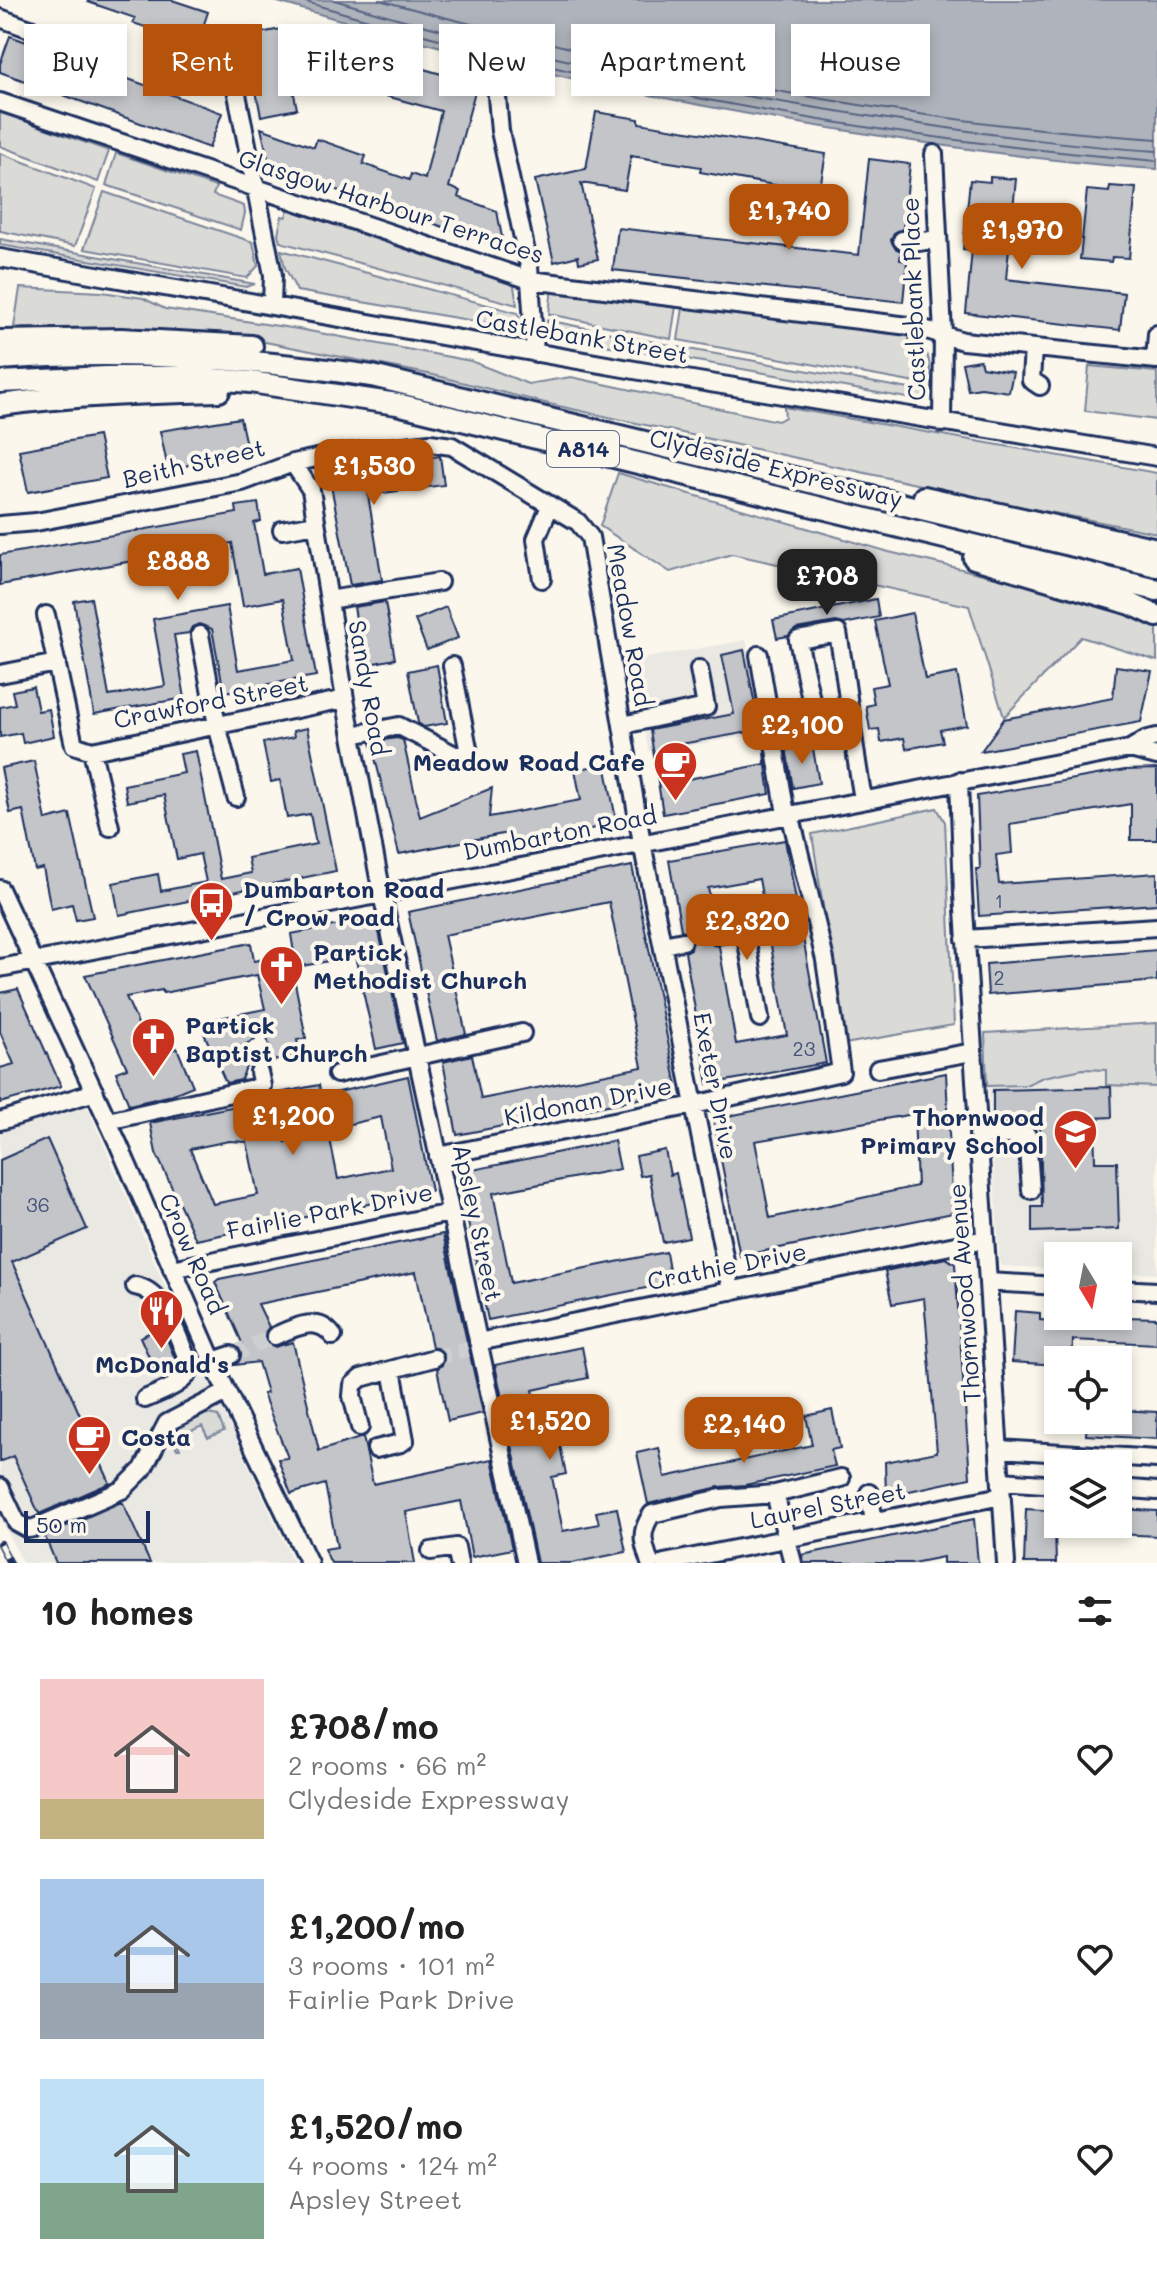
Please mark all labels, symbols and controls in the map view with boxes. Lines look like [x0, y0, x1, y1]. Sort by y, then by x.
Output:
chip: Buy [24, 24, 127, 96]
chip: Rent [143, 24, 262, 96]
chip: Filters [278, 24, 423, 96]
chip: New [439, 24, 555, 96]
chip: Apartment [571, 24, 775, 96]
chip: House [791, 24, 930, 96]
street label: Glasgow Harbour Terraces [235, 142, 548, 270]
pin: £1,740 [724, 184, 854, 252]
text: £1,740 [747, 193, 831, 227]
street label: Castlebank Place [893, 197, 932, 401]
pin: £1,970 [957, 203, 1087, 271]
text: £1,970 [981, 212, 1063, 246]
street label: Castlebank Street [473, 302, 691, 370]
street label: Clydeside Expressway [647, 421, 906, 514]
street label: Beith Street [119, 431, 268, 494]
road number: A814 [547, 431, 619, 467]
pin: £1,530 [309, 439, 439, 507]
text: £1,530 [332, 448, 416, 482]
pin: £888 [131, 534, 225, 602]
street label: Meadow Road [601, 541, 660, 708]
text: £888 [146, 543, 210, 577]
pin: £708 [780, 549, 874, 617]
text: £708 [795, 558, 859, 592]
street label: Sandy Road [342, 618, 397, 758]
street label: Crawford Street [111, 666, 311, 735]
pin: £2,100 [737, 698, 867, 766]
text: £2,100 [760, 707, 844, 741]
cafe icon: Meadow Road Cafe [652, 739, 700, 802]
place label: Meadow Road Cafe [413, 746, 645, 777]
street label: Dumbarton Road [460, 799, 659, 866]
place label: Dumbarton Road / Crow road [243, 873, 444, 932]
bus stop icon: Dumbarton Road / Crow road [188, 880, 236, 943]
house number: 1 [995, 887, 1003, 913]
pin: £2,320 [682, 894, 812, 962]
text: £2,320 [704, 903, 790, 937]
place label: Partick Methodist Church [313, 936, 527, 995]
church icon: Partick Methodist Church [258, 943, 306, 1006]
house number: 2 [993, 964, 1005, 990]
place label: Partick Baptist Church [185, 1009, 368, 1068]
street label: Exeter Drive [687, 1009, 746, 1162]
church icon: Partick Baptist Church [130, 1016, 178, 1079]
house number: 23 [793, 1035, 815, 1061]
street label: Kildonan Drive [501, 1069, 674, 1132]
pin: £1,200 [228, 1089, 358, 1157]
text: £1,200 [251, 1098, 335, 1132]
place label: Thornwood Primary School [860, 1101, 1044, 1160]
school or university icon: Thornwood Primary School [1051, 1108, 1099, 1171]
street label: Apsley Street [447, 1141, 510, 1304]
street label: Fairlie Park Drive [224, 1175, 435, 1246]
street label: Thornwood Avenue [940, 1183, 987, 1404]
street label: Crow Road [153, 1188, 234, 1319]
house number: 36 [26, 1191, 50, 1217]
street label: Crathie Drive [644, 1235, 809, 1296]
north arrow [1044, 1242, 1132, 1330]
map controls [1044, 1242, 1132, 1538]
restaurant icon: McDonald's [138, 1287, 186, 1350]
button: locate [1044, 1346, 1132, 1434]
place label: McDonald's [95, 1348, 229, 1379]
pin: £1,520 [485, 1394, 615, 1462]
pin: £2,140 [679, 1397, 809, 1465]
text: £1,520 [509, 1403, 591, 1437]
text: £2,140 [702, 1406, 786, 1440]
cafe icon: Costa [66, 1414, 114, 1477]
place label: Costa [121, 1421, 191, 1452]
button: layers [1044, 1450, 1132, 1538]
street label: Laurel Street [747, 1474, 908, 1535]
scale bar [24, 1507, 150, 1543]
text: 50 m [36, 1510, 87, 1539]
text: 10 homes [40, 1589, 194, 1634]
icon: filters [1073, 1589, 1117, 1633]
text: £708/mo [288, 1703, 439, 1748]
icon: home [104, 1711, 200, 1807]
icon: heart [1073, 1737, 1117, 1781]
text: 2 rooms · 66 m² [288, 1748, 486, 1782]
text: Clydeside Expressway [288, 1782, 569, 1816]
text: £1,200/mo [288, 1903, 465, 1948]
icon: home [104, 1911, 200, 2007]
icon: heart [1073, 1937, 1117, 1981]
text: 3 rooms · 101 m² [288, 1948, 495, 1982]
text: Fairlie Park Drive [288, 1982, 515, 2016]
text: £1,520/mo [288, 2103, 463, 2148]
icon: home [104, 2111, 200, 2207]
icon: heart [1073, 2137, 1117, 2181]
text: 4 rooms · 124 m² [288, 2148, 497, 2182]
text: Apsley Street [288, 2182, 462, 2216]

